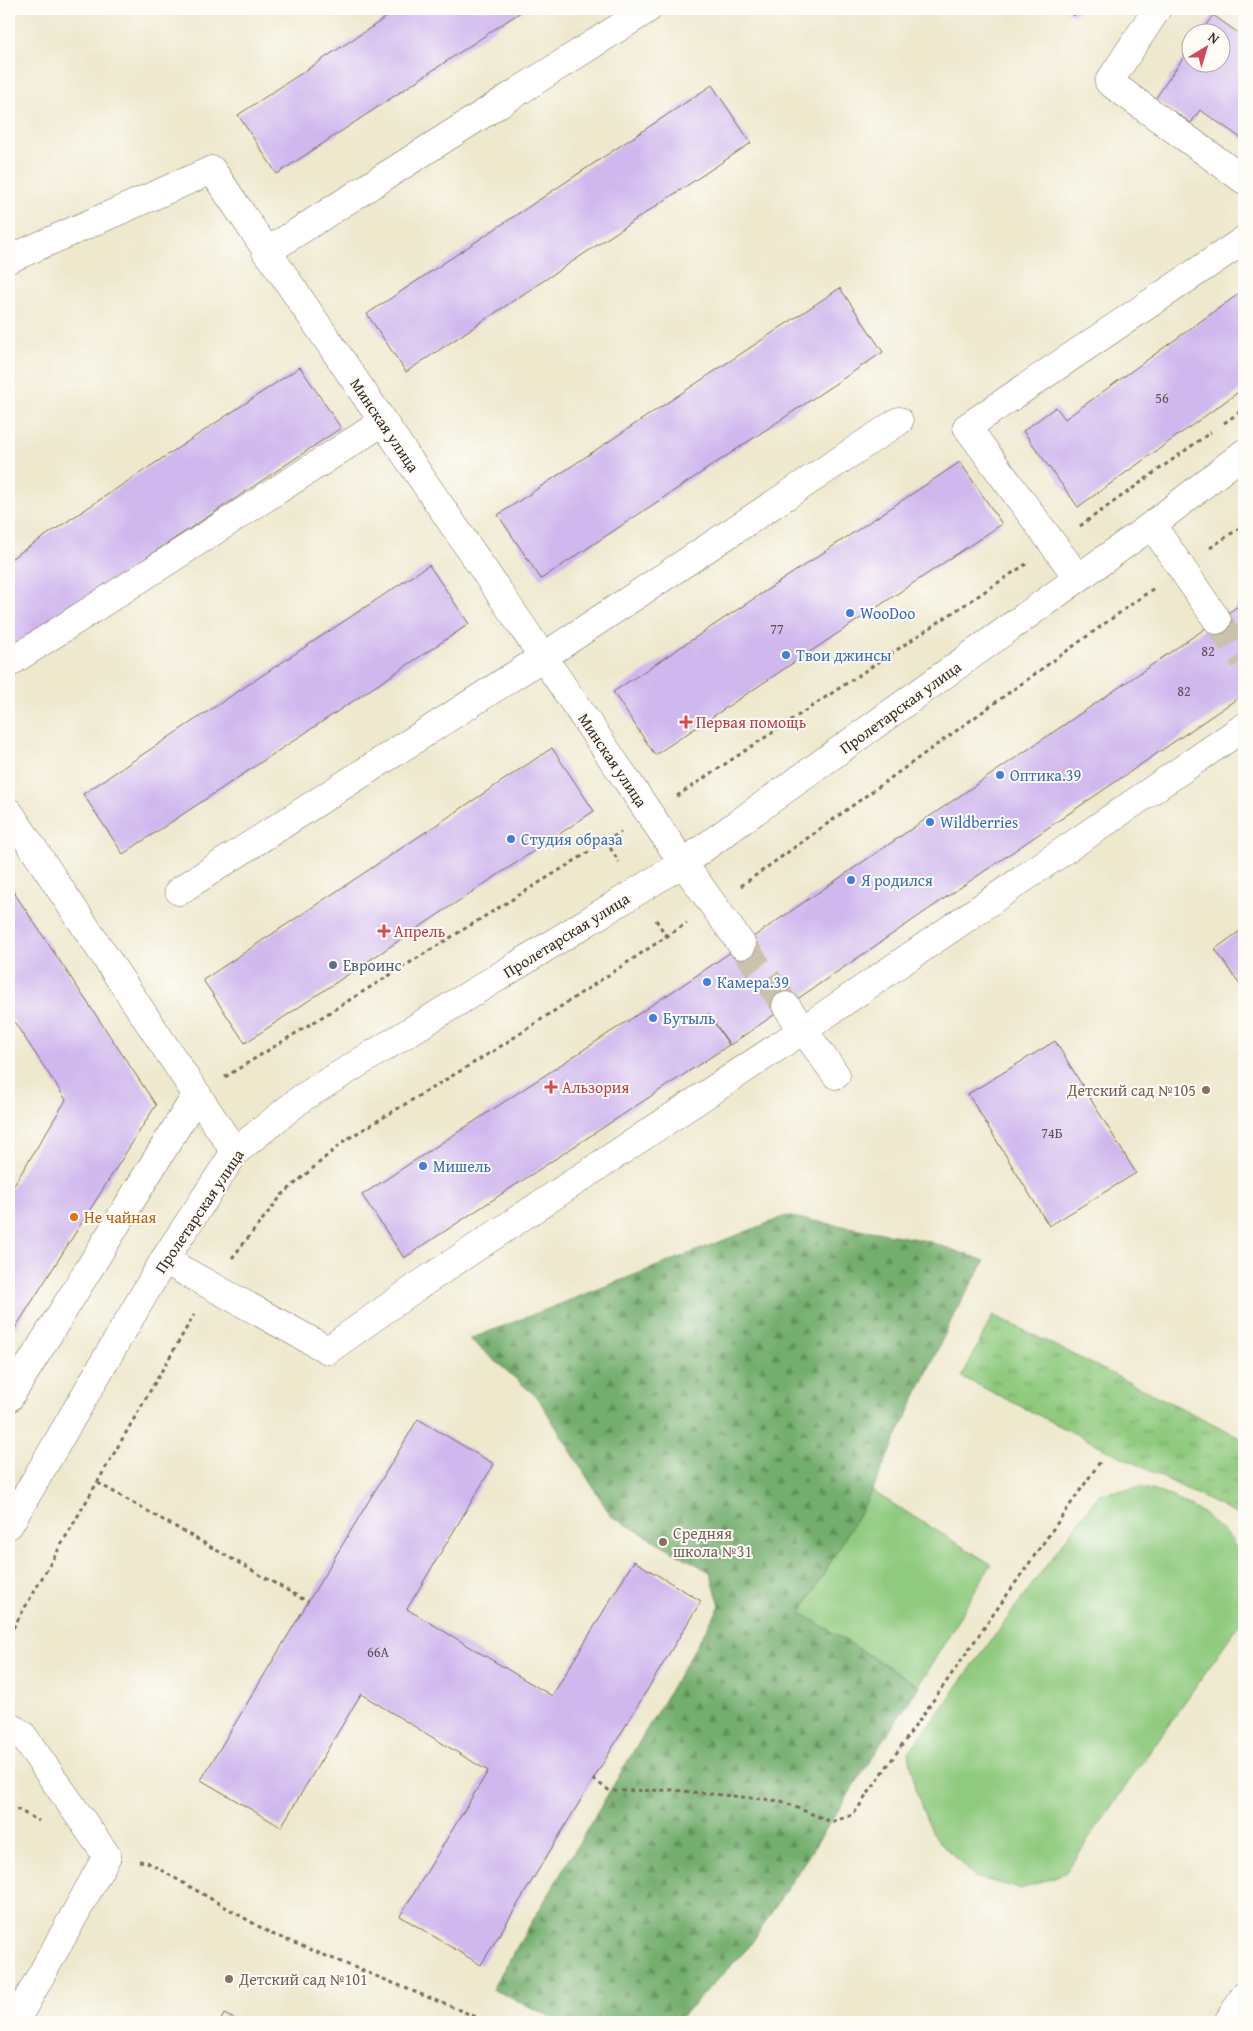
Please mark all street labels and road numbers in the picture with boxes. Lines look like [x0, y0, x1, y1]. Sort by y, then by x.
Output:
street label: Минская улица [345, 373, 426, 477]
street label: Пролетарская улица [834, 654, 966, 759]
street label: Минская улица [573, 708, 654, 812]
street label: Пролетарская улица [498, 886, 634, 984]
street label: Пролетарская улица [148, 1144, 250, 1278]

